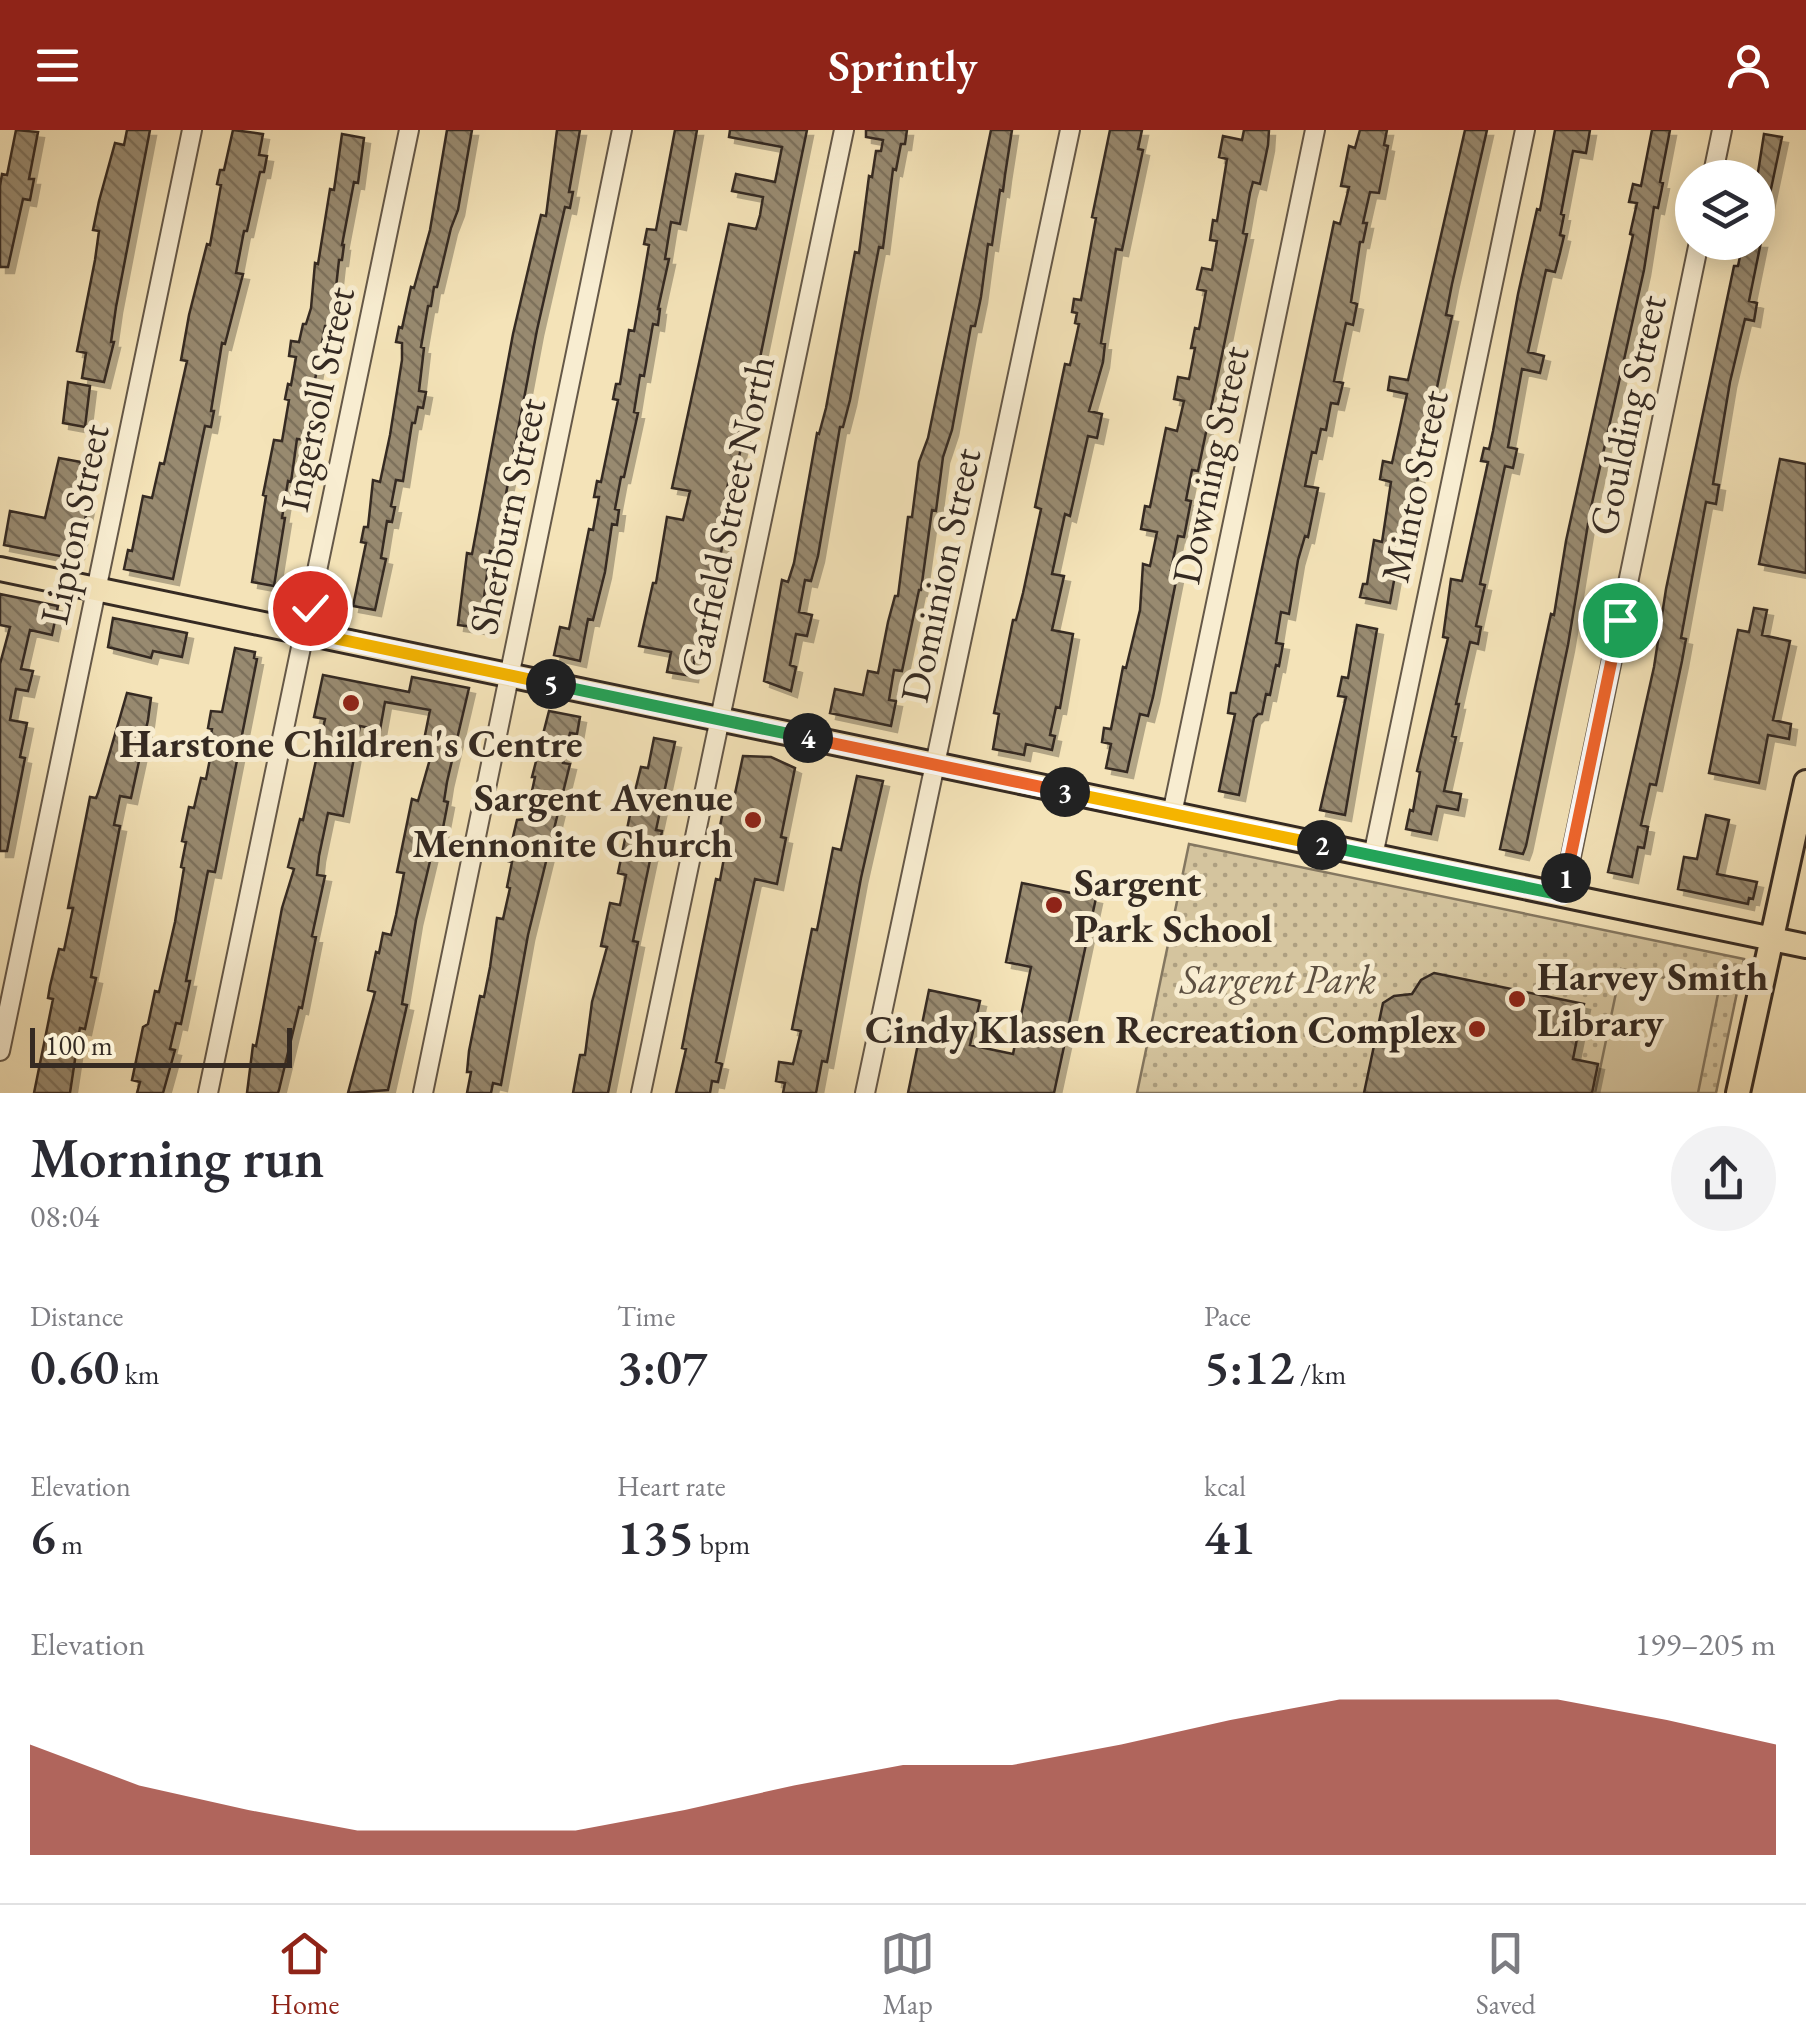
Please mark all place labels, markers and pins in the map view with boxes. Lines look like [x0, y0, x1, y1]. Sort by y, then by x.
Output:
pin [268, 566, 353, 651]
pin [1578, 578, 1663, 663]
pin: 5 [526, 659, 576, 709]
marker: Harstone Children's Centre [340, 692, 362, 714]
pin: 4 [783, 713, 833, 763]
place label: Harstone Children's Centre [119, 717, 583, 769]
pin: 3 [1040, 767, 1090, 817]
place label: Sargent Avenue Mennonite Church [412, 771, 733, 869]
marker: Sargent Avenue Mennonite Church [742, 809, 764, 831]
pin: 2 [1297, 820, 1347, 870]
pin: 1 [1541, 853, 1591, 903]
place label: Sargent Park School [1074, 856, 1272, 954]
marker: Sargent Park School [1043, 894, 1065, 916]
place label: Harvey Smith Library [1537, 950, 1768, 1048]
marker: Harvey Smith Library [1506, 988, 1528, 1010]
place label: Cindy Klassen Recreation Complex [865, 1003, 1457, 1055]
marker: Cindy Klassen Recreation Complex [1466, 1018, 1488, 1040]

